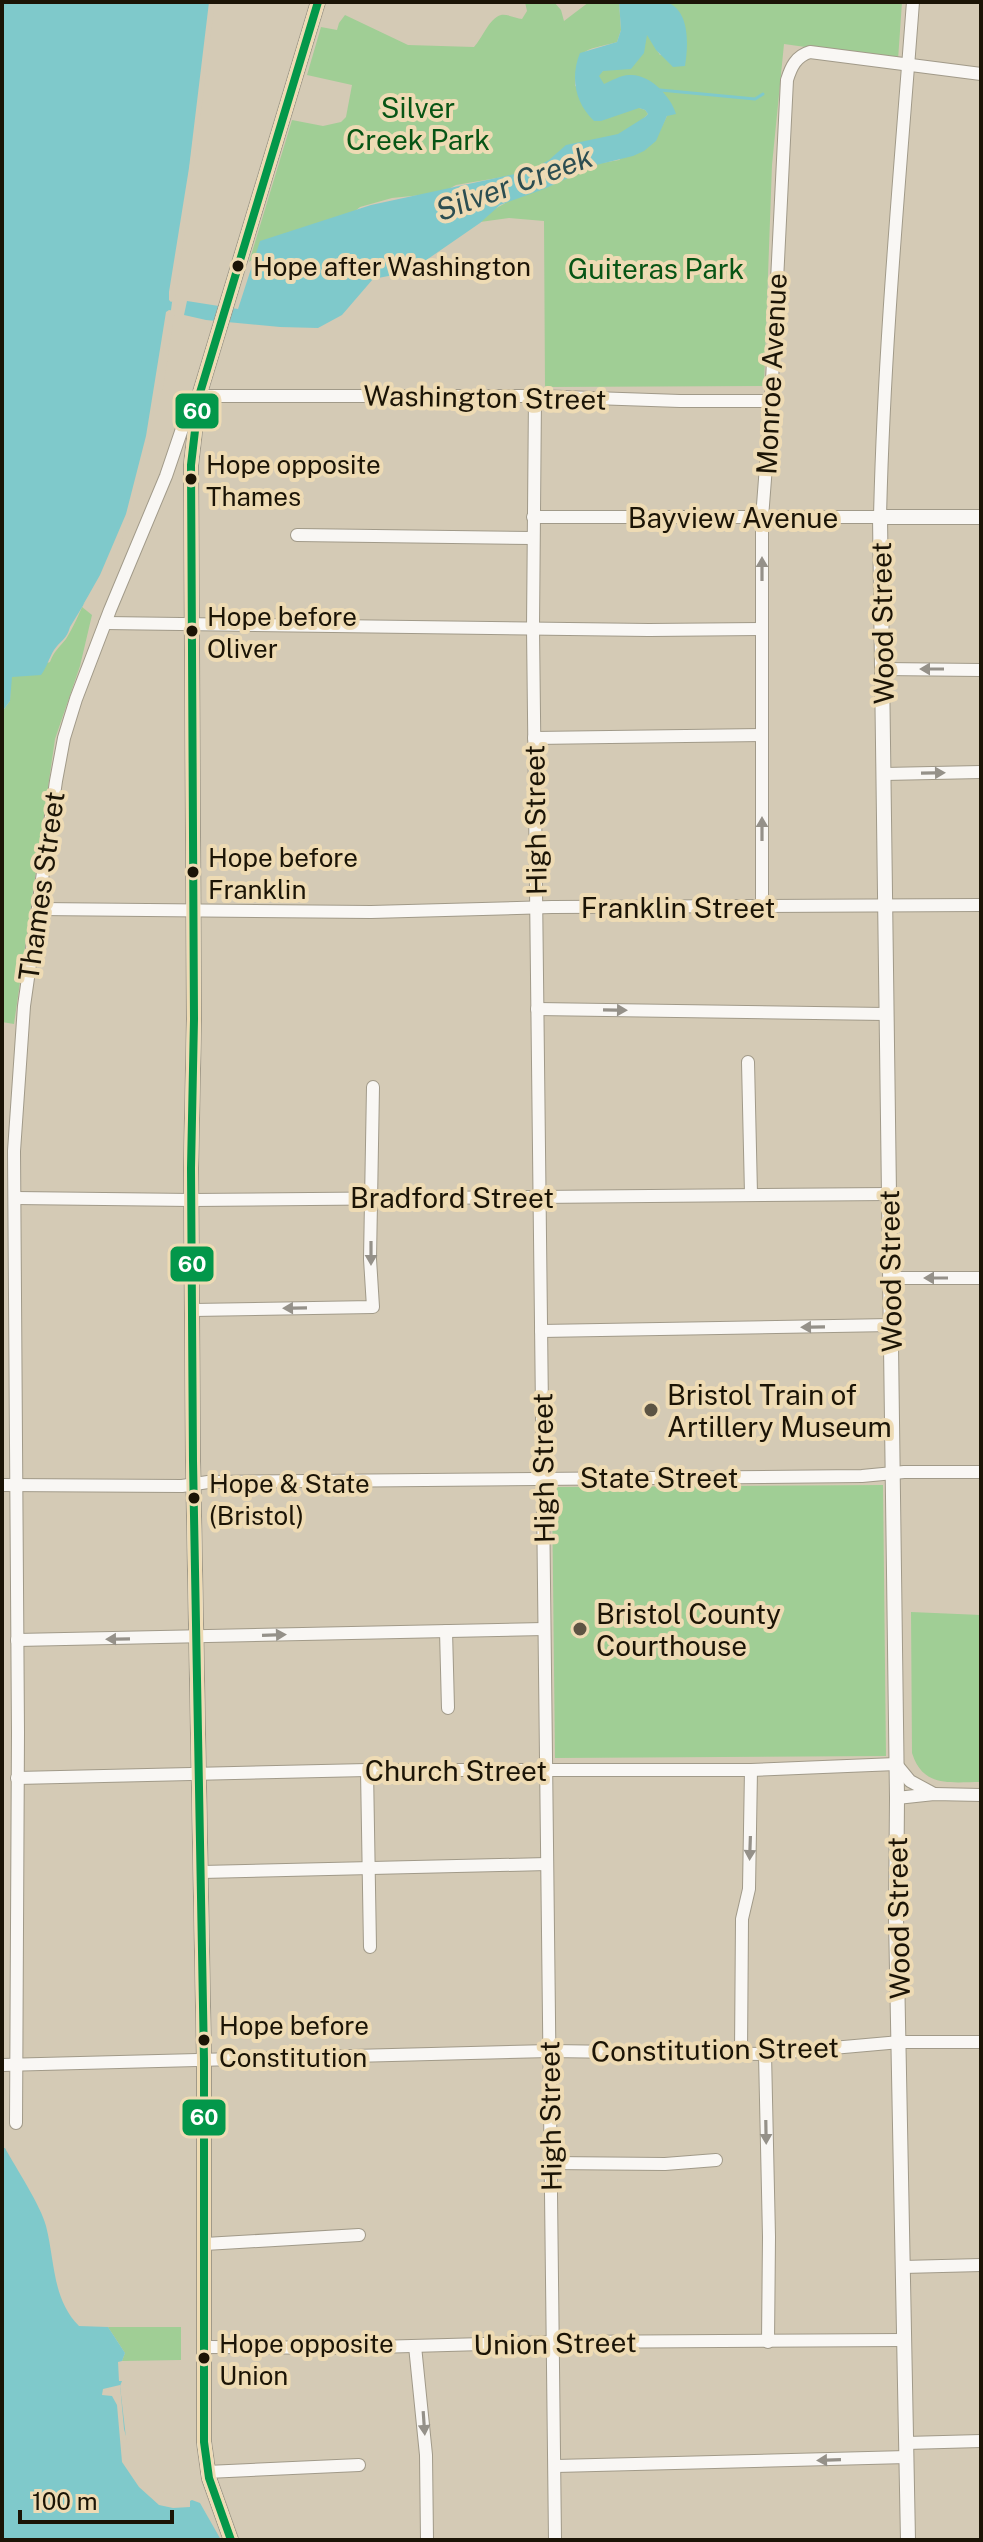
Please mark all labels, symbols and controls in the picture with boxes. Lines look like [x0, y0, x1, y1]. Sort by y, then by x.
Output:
park label: Silver Creek Park [346, 91, 490, 156]
water label: Silver Creek [431, 138, 598, 228]
place label: Hope after Washington [253, 251, 531, 282]
park label: Guiteras Park [568, 252, 744, 285]
marker: Hope after Washington [230, 258, 246, 274]
street label: Monroe Avenue [749, 272, 793, 476]
street label: Washington Street [363, 378, 607, 416]
line badge: 60 [174, 392, 220, 430]
text: 60 [183, 398, 211, 424]
place label: Hope opposite Thames [206, 449, 381, 512]
marker: Hope opposite Thames [183, 471, 199, 487]
street label: Bayview Avenue [628, 501, 838, 534]
street label: Wood Street [864, 542, 900, 704]
one-way arrow [756, 556, 768, 581]
place label: Hope before Oliver [207, 601, 357, 664]
marker: Hope before Oliver [184, 623, 200, 639]
one-way arrow [919, 663, 944, 676]
street label: High Street [517, 744, 553, 896]
one-way arrow [921, 767, 946, 779]
street label: Thames Street [11, 789, 71, 983]
one-way arrow [756, 816, 768, 841]
place label: Hope before Franklin [208, 842, 358, 905]
marker: Hope before Franklin [185, 864, 201, 880]
street label: Franklin Street [581, 891, 775, 924]
one-way arrow [603, 1004, 628, 1017]
street label: Bradford Street [350, 1181, 554, 1214]
street label: Wood Street [872, 1190, 908, 1352]
one-way arrow [364, 1241, 377, 1266]
line badge: 60 [169, 1245, 215, 1283]
text: 60 [178, 1251, 206, 1277]
one-way arrow [923, 1272, 948, 1284]
one-way arrow [282, 1301, 307, 1314]
one-way arrow [800, 1320, 825, 1333]
place label: Bristol Train of Artillery Museum [667, 1378, 892, 1443]
street label: High Street [525, 1392, 561, 1544]
marker: Bristol Train of Artillery Museum [642, 1401, 660, 1419]
street label: State Street [580, 1461, 738, 1494]
place label: Hope & State (Bristol) [209, 1468, 370, 1531]
marker: Hope & State (Bristol) [186, 1490, 202, 1506]
place label: Bristol County Courthouse [596, 1597, 781, 1662]
marker: Bristol County Courthouse [571, 1620, 589, 1638]
one-way arrow [262, 1628, 287, 1641]
one-way arrow [105, 1633, 130, 1645]
street label: Church Street [365, 1754, 547, 1787]
one-way arrow [743, 1836, 756, 1861]
street label: Wood Street [880, 1837, 916, 1999]
place label: Hope before Constitution [219, 2010, 369, 2073]
street label: Constitution Street [591, 2030, 839, 2068]
marker: Hope before Constitution [196, 2032, 212, 2048]
street label: High Street [532, 2040, 568, 2192]
line badge: 60 [181, 2098, 227, 2137]
text: 60 [190, 2104, 218, 2130]
one-way arrow [760, 2120, 773, 2145]
street label: Union Street [473, 2325, 637, 2361]
place label: Hope opposite Union [219, 2328, 394, 2391]
marker: Hope opposite Union [196, 2350, 212, 2366]
one-way arrow [418, 2411, 431, 2436]
one-way arrow [816, 2454, 841, 2466]
scale bar [20, 2474, 172, 2524]
text: 100 m [32, 2487, 98, 2515]

